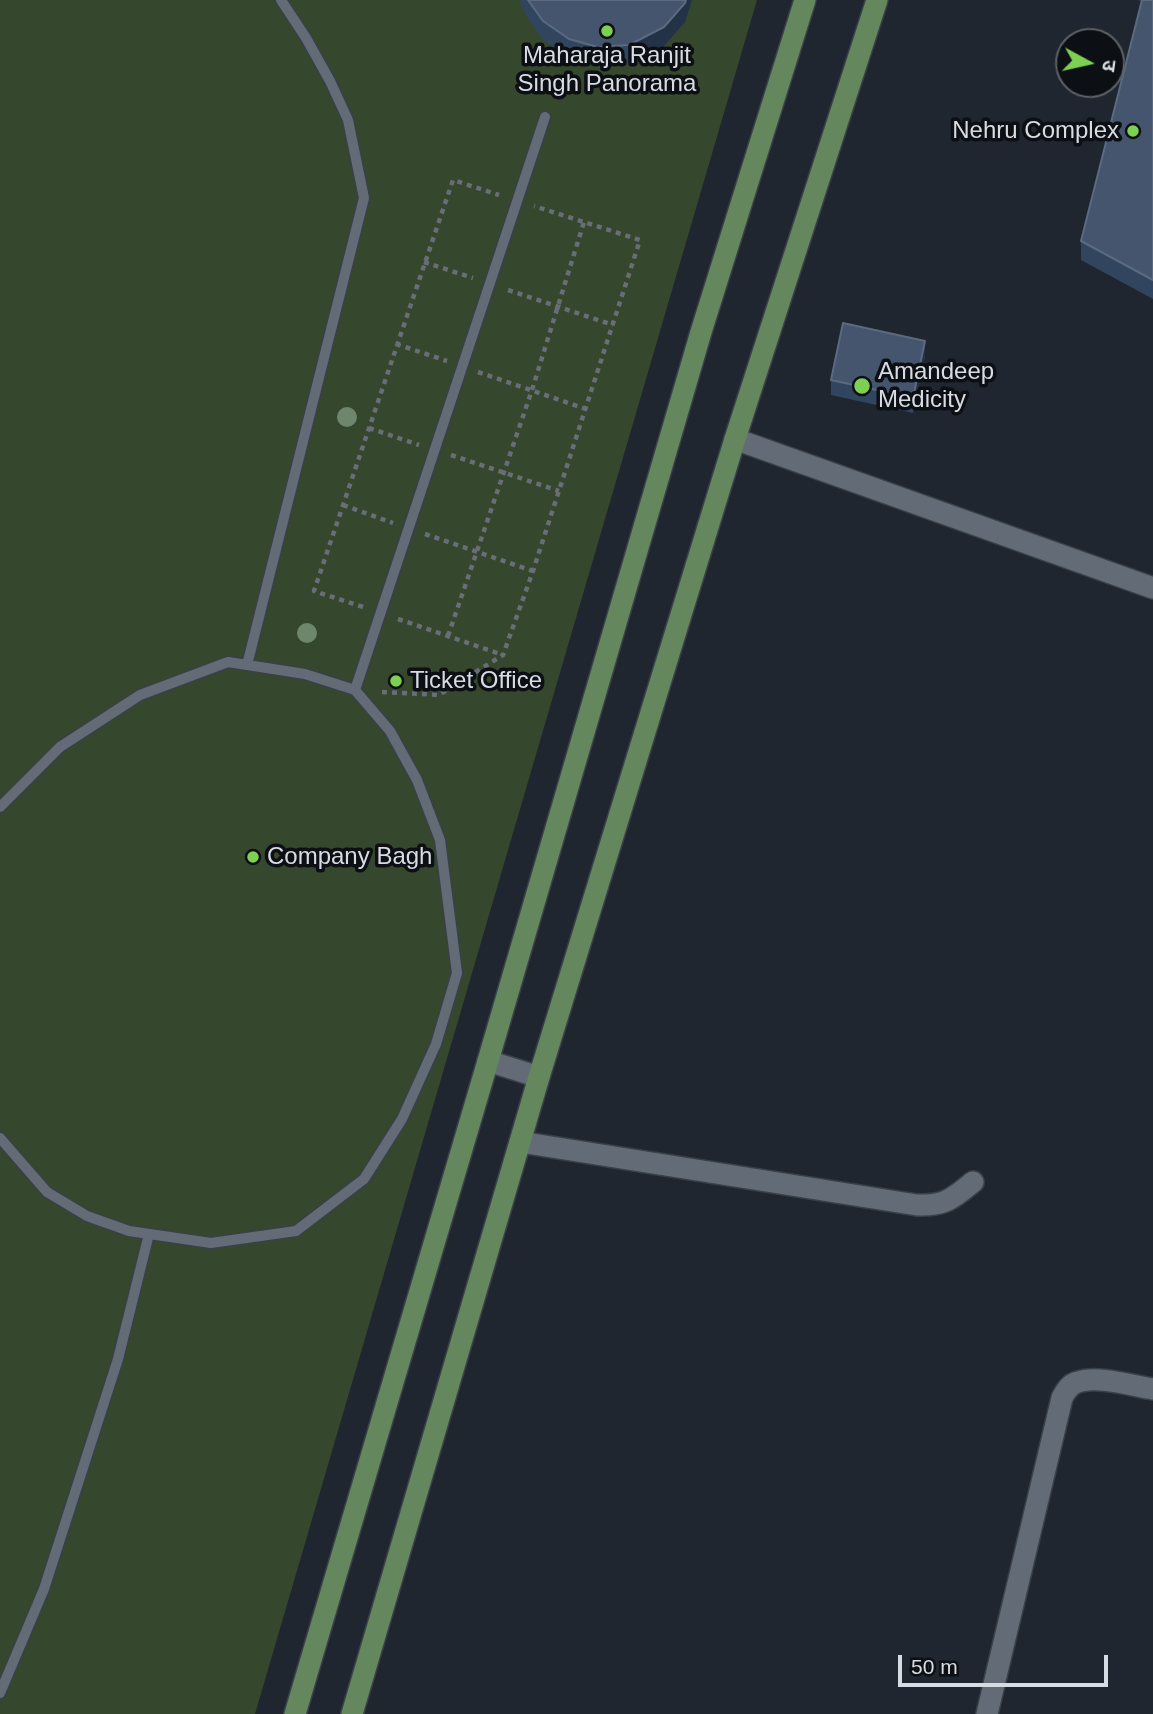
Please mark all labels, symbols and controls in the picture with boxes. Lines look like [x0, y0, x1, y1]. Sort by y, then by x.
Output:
marker: Maharaja Ranjit Singh Panorama [599, 23, 615, 39]
north arrow [1055, 28, 1125, 98]
place label: Maharaja Ranjit Singh Panorama [518, 42, 696, 98]
text: उ [1098, 59, 1120, 73]
place label: Nehru Complex [952, 117, 1119, 145]
marker: Nehru Complex [1125, 123, 1141, 139]
place label: Amandeep Medicity [878, 358, 994, 414]
marker: Amandeep Medicity [852, 376, 872, 396]
place label: Ticket Office [410, 667, 542, 695]
marker: Ticket Office [388, 673, 404, 689]
place label: Company Bagh [267, 843, 432, 871]
marker: Company Bagh [245, 849, 261, 865]
scale bar [901, 1640, 1111, 1684]
text: 50 m [911, 1655, 958, 1678]

